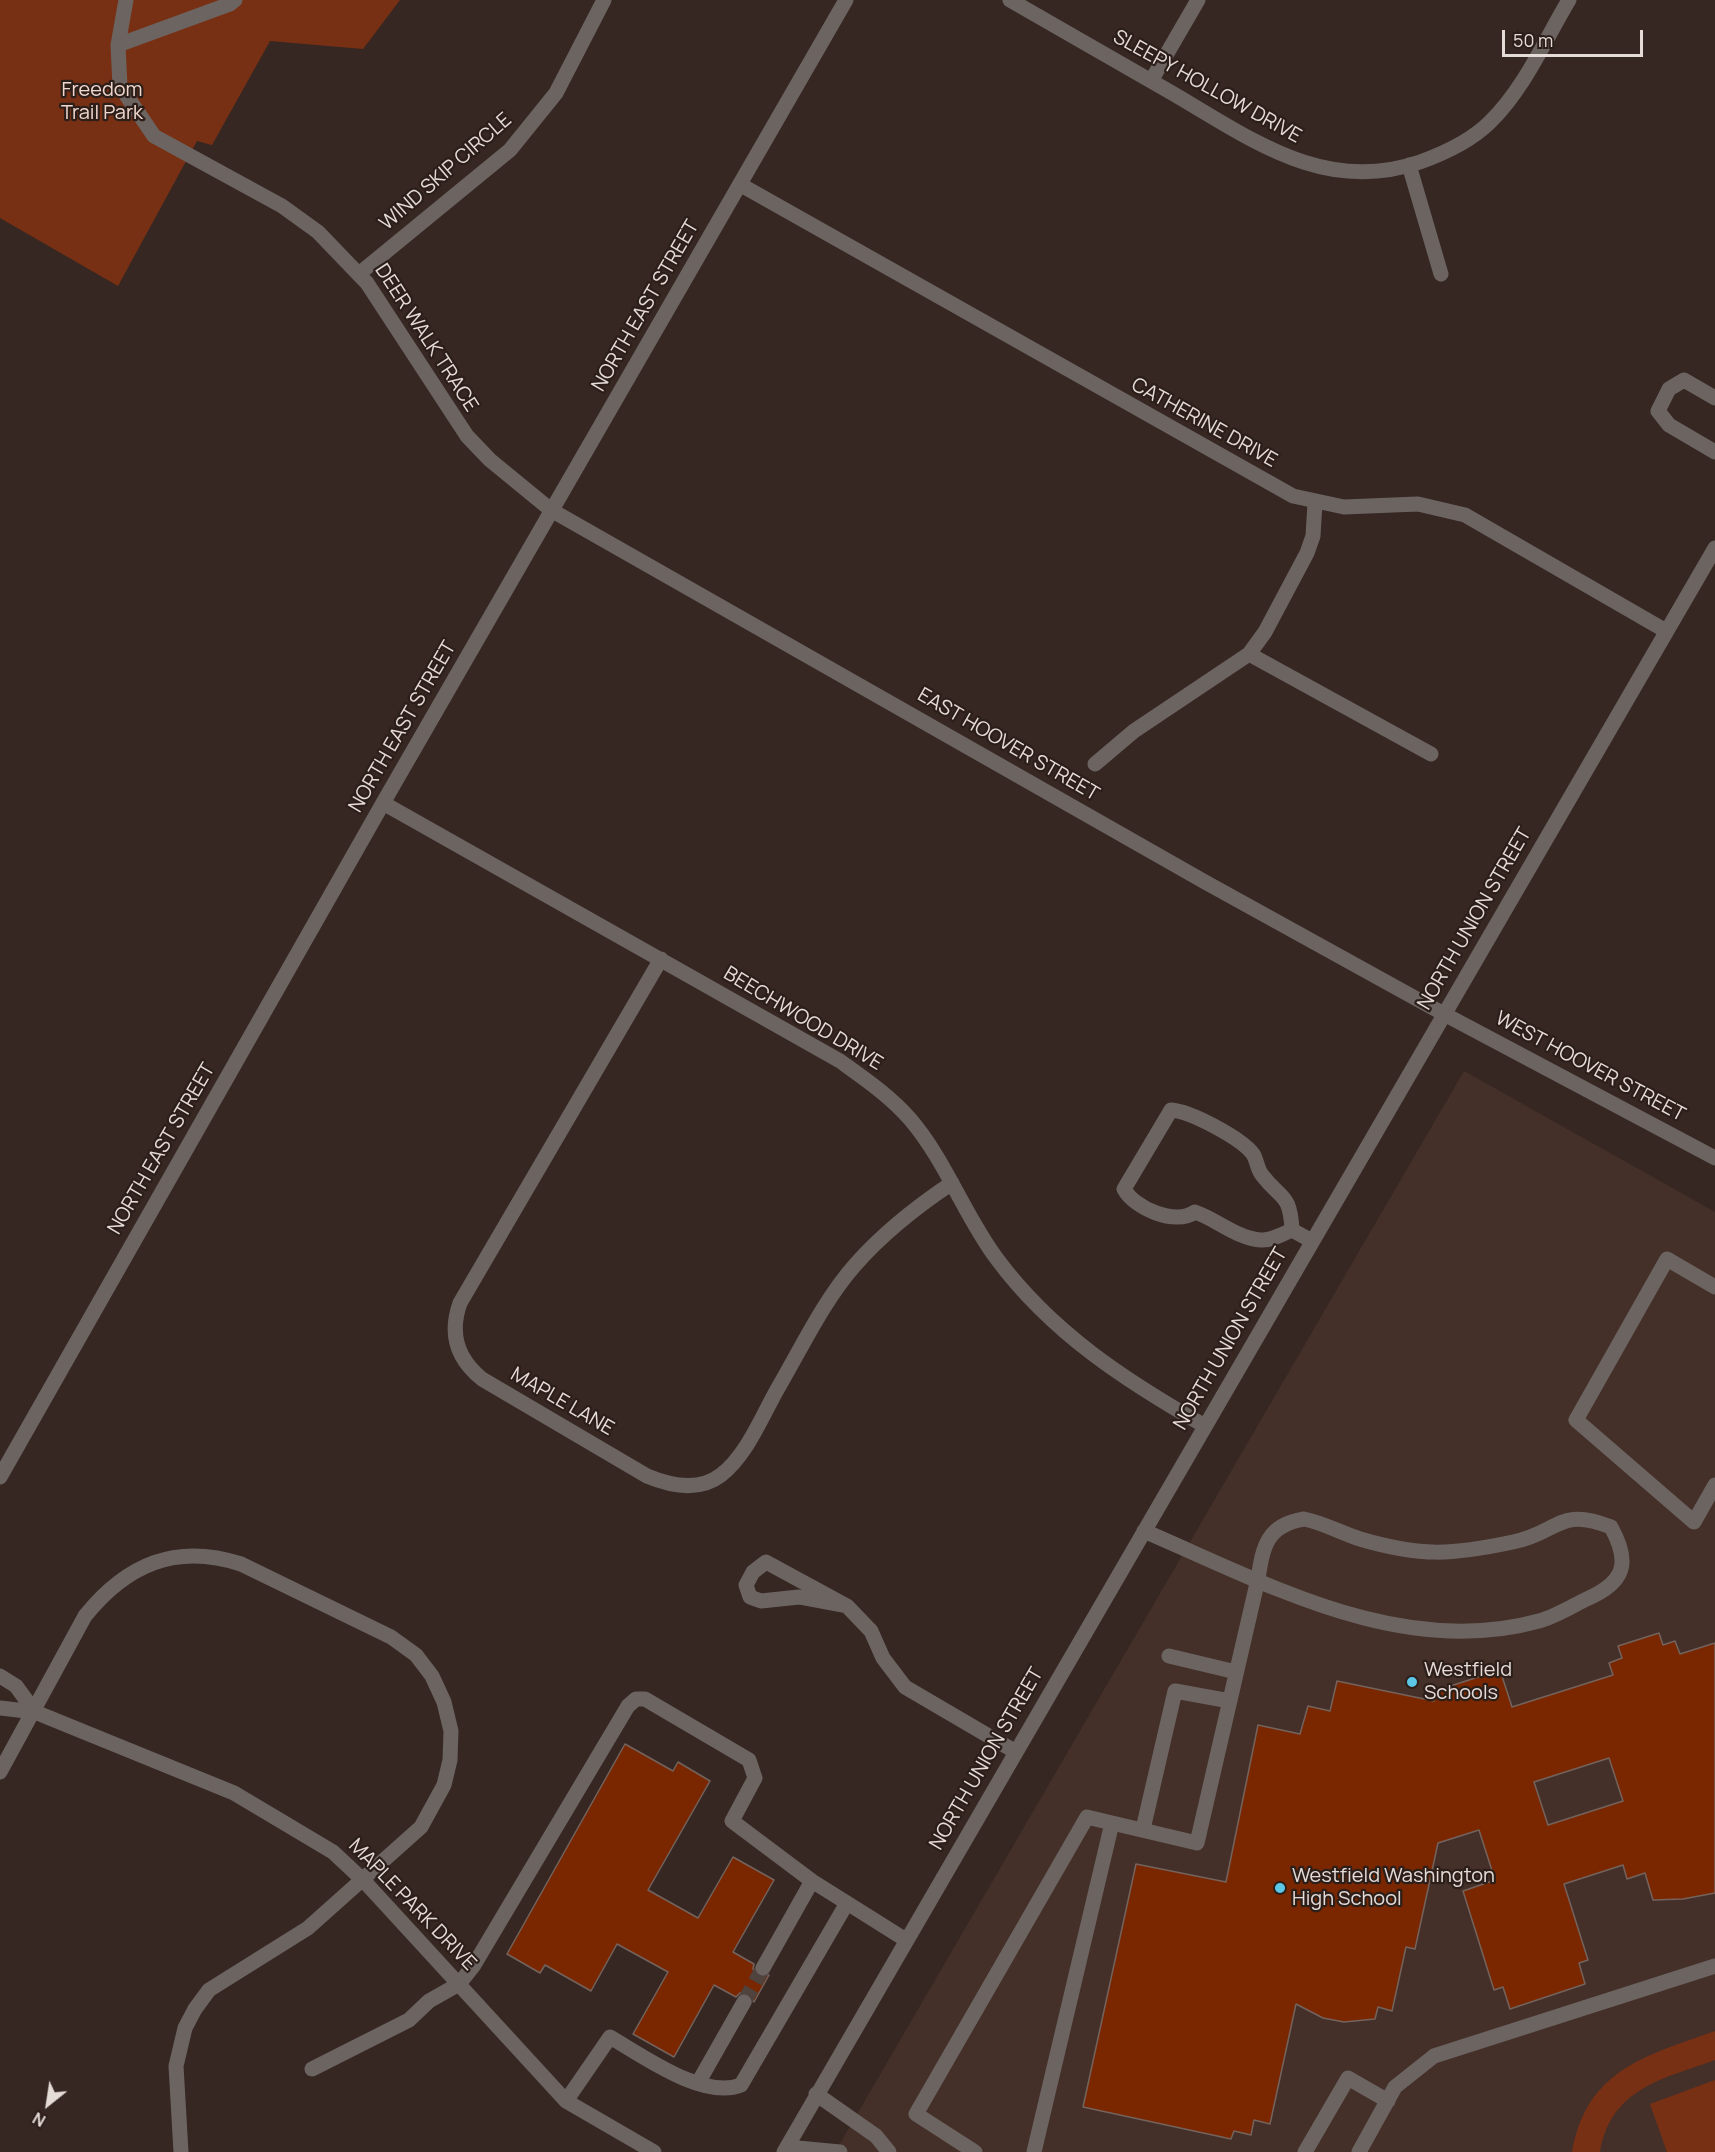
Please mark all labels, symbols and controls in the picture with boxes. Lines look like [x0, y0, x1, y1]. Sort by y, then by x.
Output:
scale bar [1505, 18, 1646, 56]
street label: SLEEPY HOLLOW DRIVE [1109, 25, 1305, 149]
text: 50 m [1513, 28, 1553, 52]
park label: Freedom Trail Park [61, 78, 143, 125]
street label: WIND SKIP CIRCLE [375, 108, 517, 236]
street label: NORTH EAST STREET [587, 216, 705, 396]
street label: DEER WALK TRACE [369, 260, 483, 416]
street label: CATHERINE DRIVE [1127, 373, 1281, 473]
street label: NORTH EAST STREET [344, 637, 462, 817]
street label: EAST HOOVER STREET [913, 683, 1103, 807]
street label: NORTH UNION STREET [1413, 824, 1537, 1014]
street label: BEECHWOOD DRIVE [719, 962, 887, 1076]
street label: WEST HOOVER STREET [1491, 1007, 1689, 1127]
street label: NORTH EAST STREET [103, 1059, 221, 1239]
street label: NORTH UNION STREET [1169, 1244, 1293, 1434]
street label: MAPLE LANE [506, 1363, 618, 1441]
place label: Westfield Schools [1424, 1658, 1512, 1705]
street label: NORTH UNION STREET [925, 1664, 1049, 1854]
marker: Westfield Schools [1405, 1675, 1419, 1689]
street label: MAPLE PARK DRIVE [343, 1834, 481, 1976]
place label: Westfield Washington High School [1292, 1864, 1495, 1911]
marker: Westfield Washington High School [1273, 1881, 1287, 1895]
north arrow [18, 2074, 78, 2134]
text: N [29, 2107, 49, 2132]

